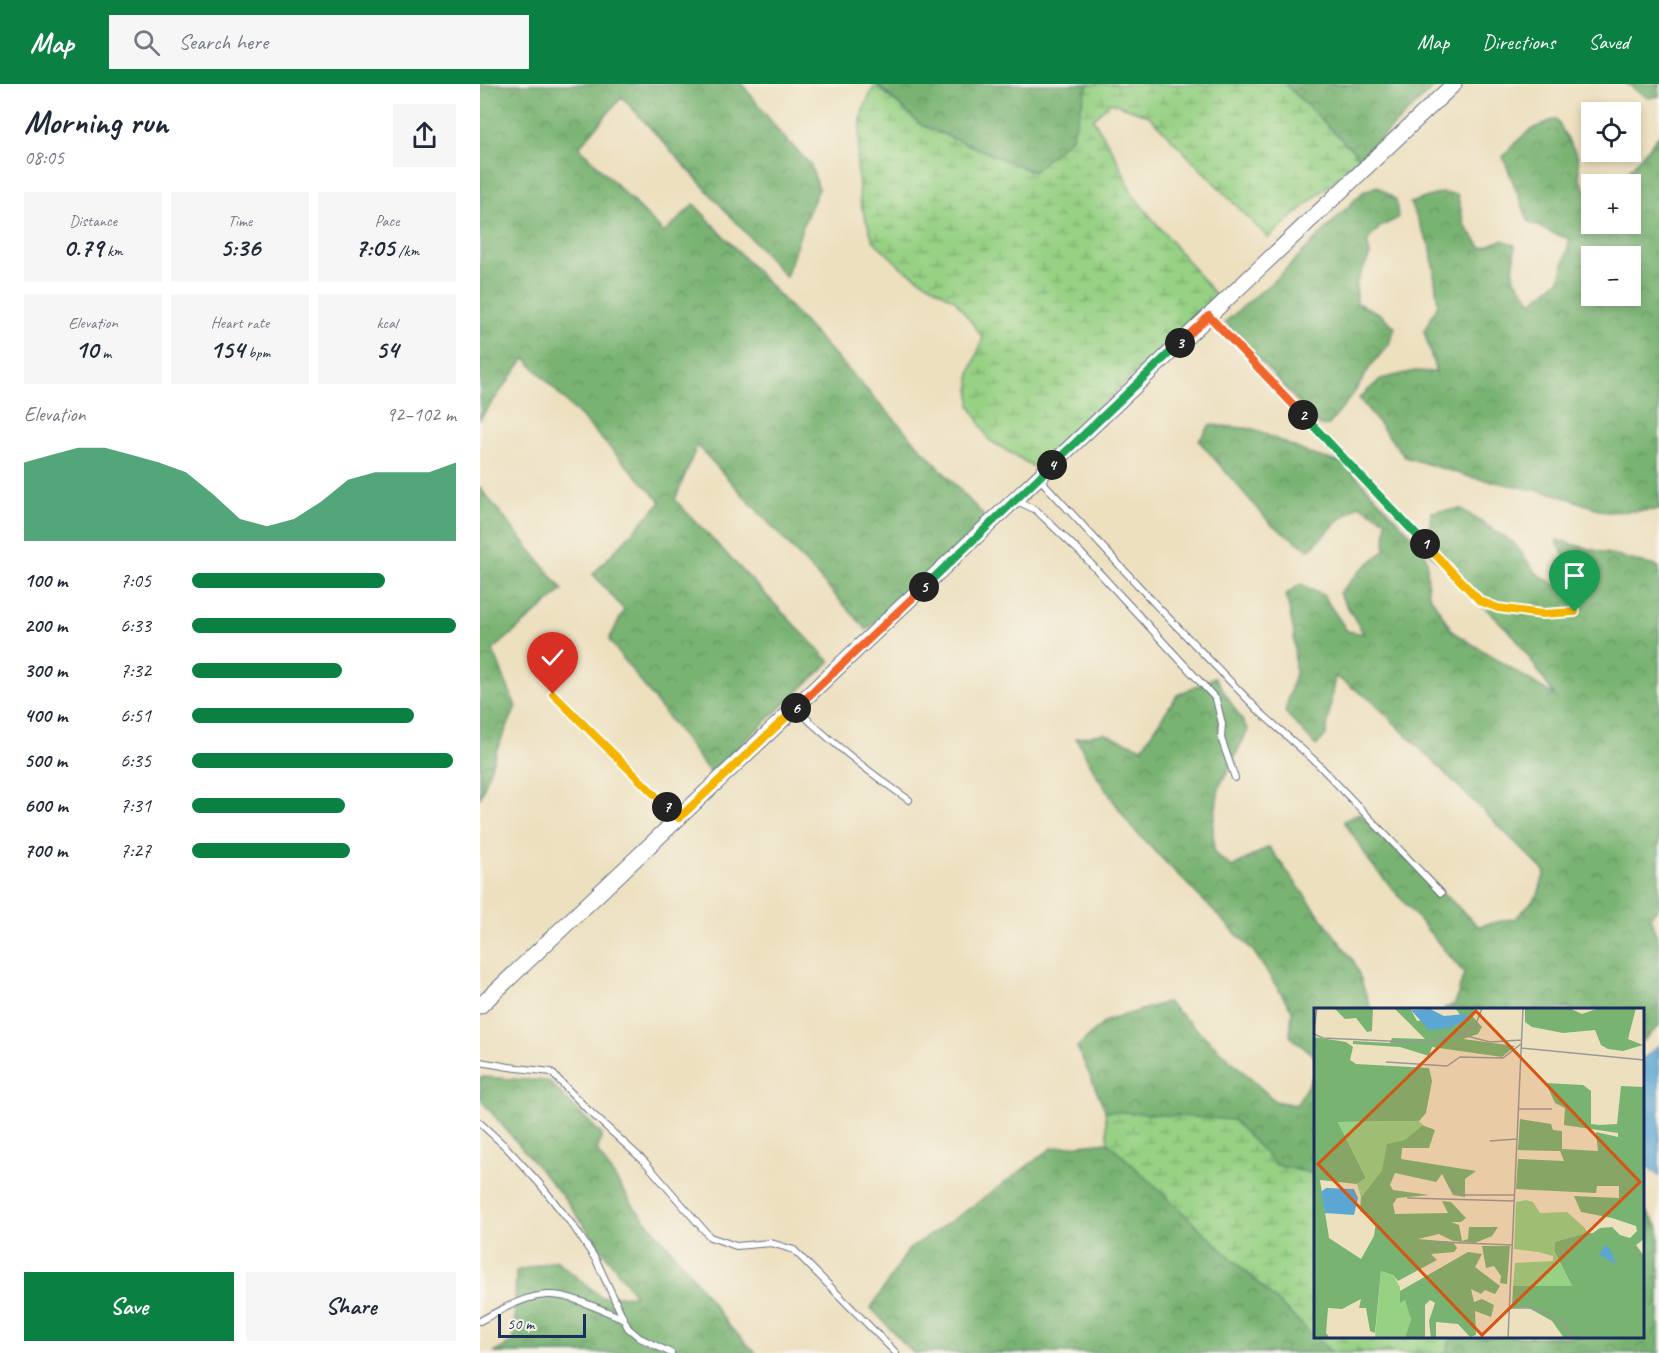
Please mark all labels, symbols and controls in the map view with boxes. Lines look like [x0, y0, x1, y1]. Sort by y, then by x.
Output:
search box [109, 15, 529, 69]
text: Map [30, 25, 73, 60]
icon: search [130, 26, 163, 59]
text: Search here [178, 28, 268, 56]
text: Map [1417, 29, 1449, 55]
text: Directions [1482, 29, 1555, 55]
text: Saved [1588, 29, 1629, 55]
text: Morning run [24, 101, 168, 143]
map controls [1581, 102, 1641, 306]
button: locate [1581, 102, 1641, 162]
button: share [393, 104, 456, 167]
text: 08:05 [24, 145, 64, 170]
button: + [1581, 174, 1641, 234]
text: Distance [69, 211, 117, 231]
text: Time [228, 211, 252, 231]
text: Pace [375, 211, 399, 231]
text: 0.79 [63, 231, 103, 264]
text: 5:36 [220, 231, 260, 264]
text: 7:05 [355, 231, 394, 264]
text: km [103, 241, 123, 261]
text: /km [394, 241, 419, 261]
button: − [1581, 246, 1641, 306]
text: Elevation [68, 313, 118, 333]
text: Heart rate [211, 313, 269, 333]
text: kcal [376, 313, 398, 333]
pin: 3 [1165, 328, 1195, 358]
text: 10 [75, 333, 98, 366]
text: 154 [210, 333, 244, 366]
text: 54 [376, 333, 398, 366]
text: 3 [1176, 333, 1184, 353]
text: m [98, 343, 111, 363]
text: bpm [244, 343, 270, 363]
pin: 2 [1288, 400, 1318, 430]
text: Elevation [24, 402, 86, 427]
text: 92–102 m [386, 402, 456, 427]
text: 2 [1299, 405, 1307, 425]
pin: 4 [1037, 450, 1067, 480]
text: 4 [1048, 455, 1056, 475]
pin: 1 [1410, 529, 1440, 559]
text: 1 [1421, 534, 1429, 554]
pin [1549, 550, 1600, 612]
icon: arrive [1558, 559, 1591, 592]
text: 100 m [24, 568, 67, 593]
text: 7:05 [120, 568, 151, 593]
pin: 5 [909, 572, 939, 602]
text: 5 [921, 577, 927, 597]
text: 200 m [24, 613, 67, 638]
text: 6:33 [120, 613, 151, 638]
pin [527, 632, 578, 694]
icon: check [536, 641, 569, 674]
text: 300 m [24, 658, 67, 683]
text: 7:32 [120, 658, 151, 683]
pin: 6 [781, 693, 811, 723]
text: 6 [792, 698, 800, 718]
text: 400 m [24, 703, 67, 728]
text: 6:51 [120, 703, 151, 728]
text: 500 m [24, 748, 67, 773]
text: 6:35 [120, 748, 151, 773]
pin: 7 [652, 792, 682, 822]
text: 600 m [24, 793, 68, 818]
text: 7:31 [120, 793, 151, 818]
text: 7 [663, 797, 671, 817]
text: 700 m [24, 838, 67, 863]
text: 7:27 [120, 838, 151, 863]
inset map [1314, 1008, 1644, 1338]
button: Save [24, 1272, 234, 1341]
button: Share [246, 1272, 456, 1341]
scale bar [498, 1311, 586, 1338]
text: 50 m [507, 1314, 534, 1334]

